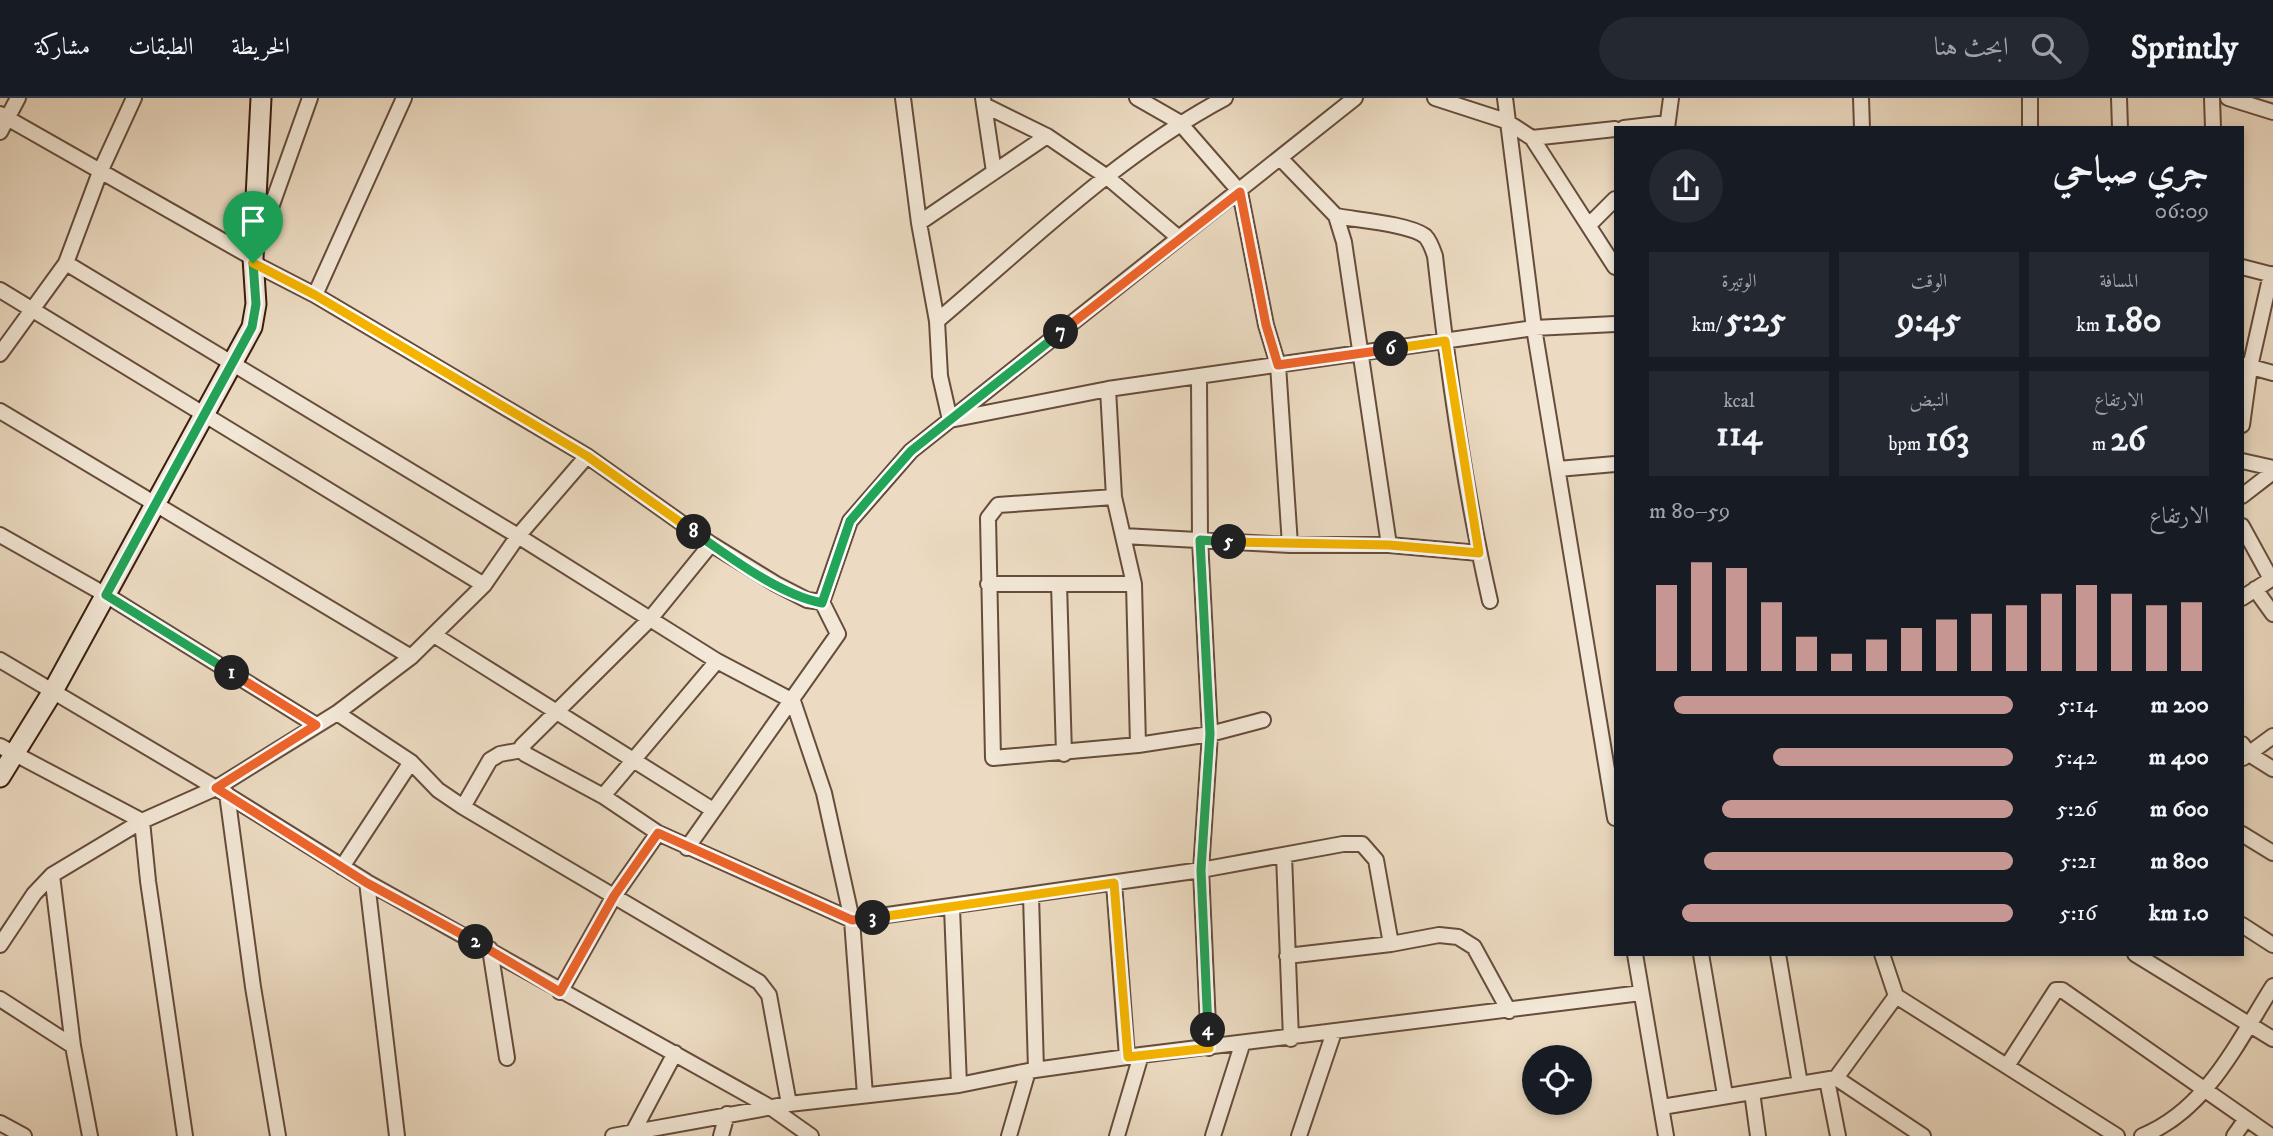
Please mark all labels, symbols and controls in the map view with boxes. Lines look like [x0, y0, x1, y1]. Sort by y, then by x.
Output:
search box [1599, 17, 2089, 80]
text: Sprintly [2131, 28, 2238, 69]
icon: search [2027, 29, 2065, 67]
text: ابحث هنا [1934, 31, 2009, 64]
text: مشاركة [35, 32, 90, 62]
text: الطبقات [128, 32, 194, 62]
text: الخريطة [232, 32, 290, 62]
text: جري صباحي [2052, 147, 2209, 195]
button: share [1649, 149, 1723, 223]
pin [223, 191, 283, 263]
text: 06:09 [2155, 197, 2209, 226]
icon: arrive [234, 202, 272, 240]
text: الوتيرة [1721, 270, 1757, 293]
text: الوقت [1911, 270, 1947, 293]
text: المسافة [2100, 270, 2138, 293]
text: 5:25 [1725, 299, 1786, 343]
text: 9:45 [1897, 299, 1961, 343]
text: 1.80 [2104, 299, 2162, 343]
pin: 7 [1044, 314, 1078, 350]
text: /km [1692, 314, 1725, 337]
text: km [2076, 314, 2104, 337]
text: 7 [1055, 320, 1066, 343]
pin: 6 [1374, 331, 1408, 366]
text: 6 [1386, 337, 1395, 360]
text: النبض [1909, 389, 1949, 412]
text: الارتفاع [2094, 389, 2144, 412]
text: kcal [1723, 390, 1755, 413]
text: 114 [1716, 413, 1762, 457]
text: 163 [1925, 418, 1969, 462]
text: 26 [2110, 418, 2146, 462]
text: bpm [1889, 433, 1925, 456]
text: m [2092, 433, 2110, 456]
text: 59–80 m [1649, 497, 1730, 526]
text: الارتفاع [2149, 502, 2209, 531]
pin: 8 [676, 514, 712, 550]
text: 8 [689, 520, 698, 543]
pin: 5 [1212, 524, 1246, 560]
text: 5 [1224, 530, 1233, 553]
pin: 1 [215, 656, 250, 690]
text: 1 [228, 661, 235, 684]
text: 5:14 [2058, 691, 2097, 720]
text: 200 m [2151, 691, 2209, 720]
text: 5:42 [2055, 743, 2097, 772]
text: 400 m [2149, 743, 2209, 772]
text: 5:26 [2056, 795, 2097, 824]
text: 600 m [2150, 795, 2209, 824]
text: 5:21 [2060, 847, 2097, 876]
text: 800 m [2151, 847, 2209, 876]
text: 5:16 [2059, 899, 2097, 928]
text: 1.0 km [2149, 899, 2209, 928]
pin: 3 [856, 900, 890, 936]
text: 3 [869, 906, 876, 929]
pin: 2 [458, 924, 494, 960]
text: 2 [471, 930, 480, 953]
pin: 4 [1190, 1012, 1226, 1048]
text: 4 [1202, 1018, 1213, 1041]
map controls [1522, 1045, 1592, 1115]
button: locate [1522, 1045, 1592, 1115]

